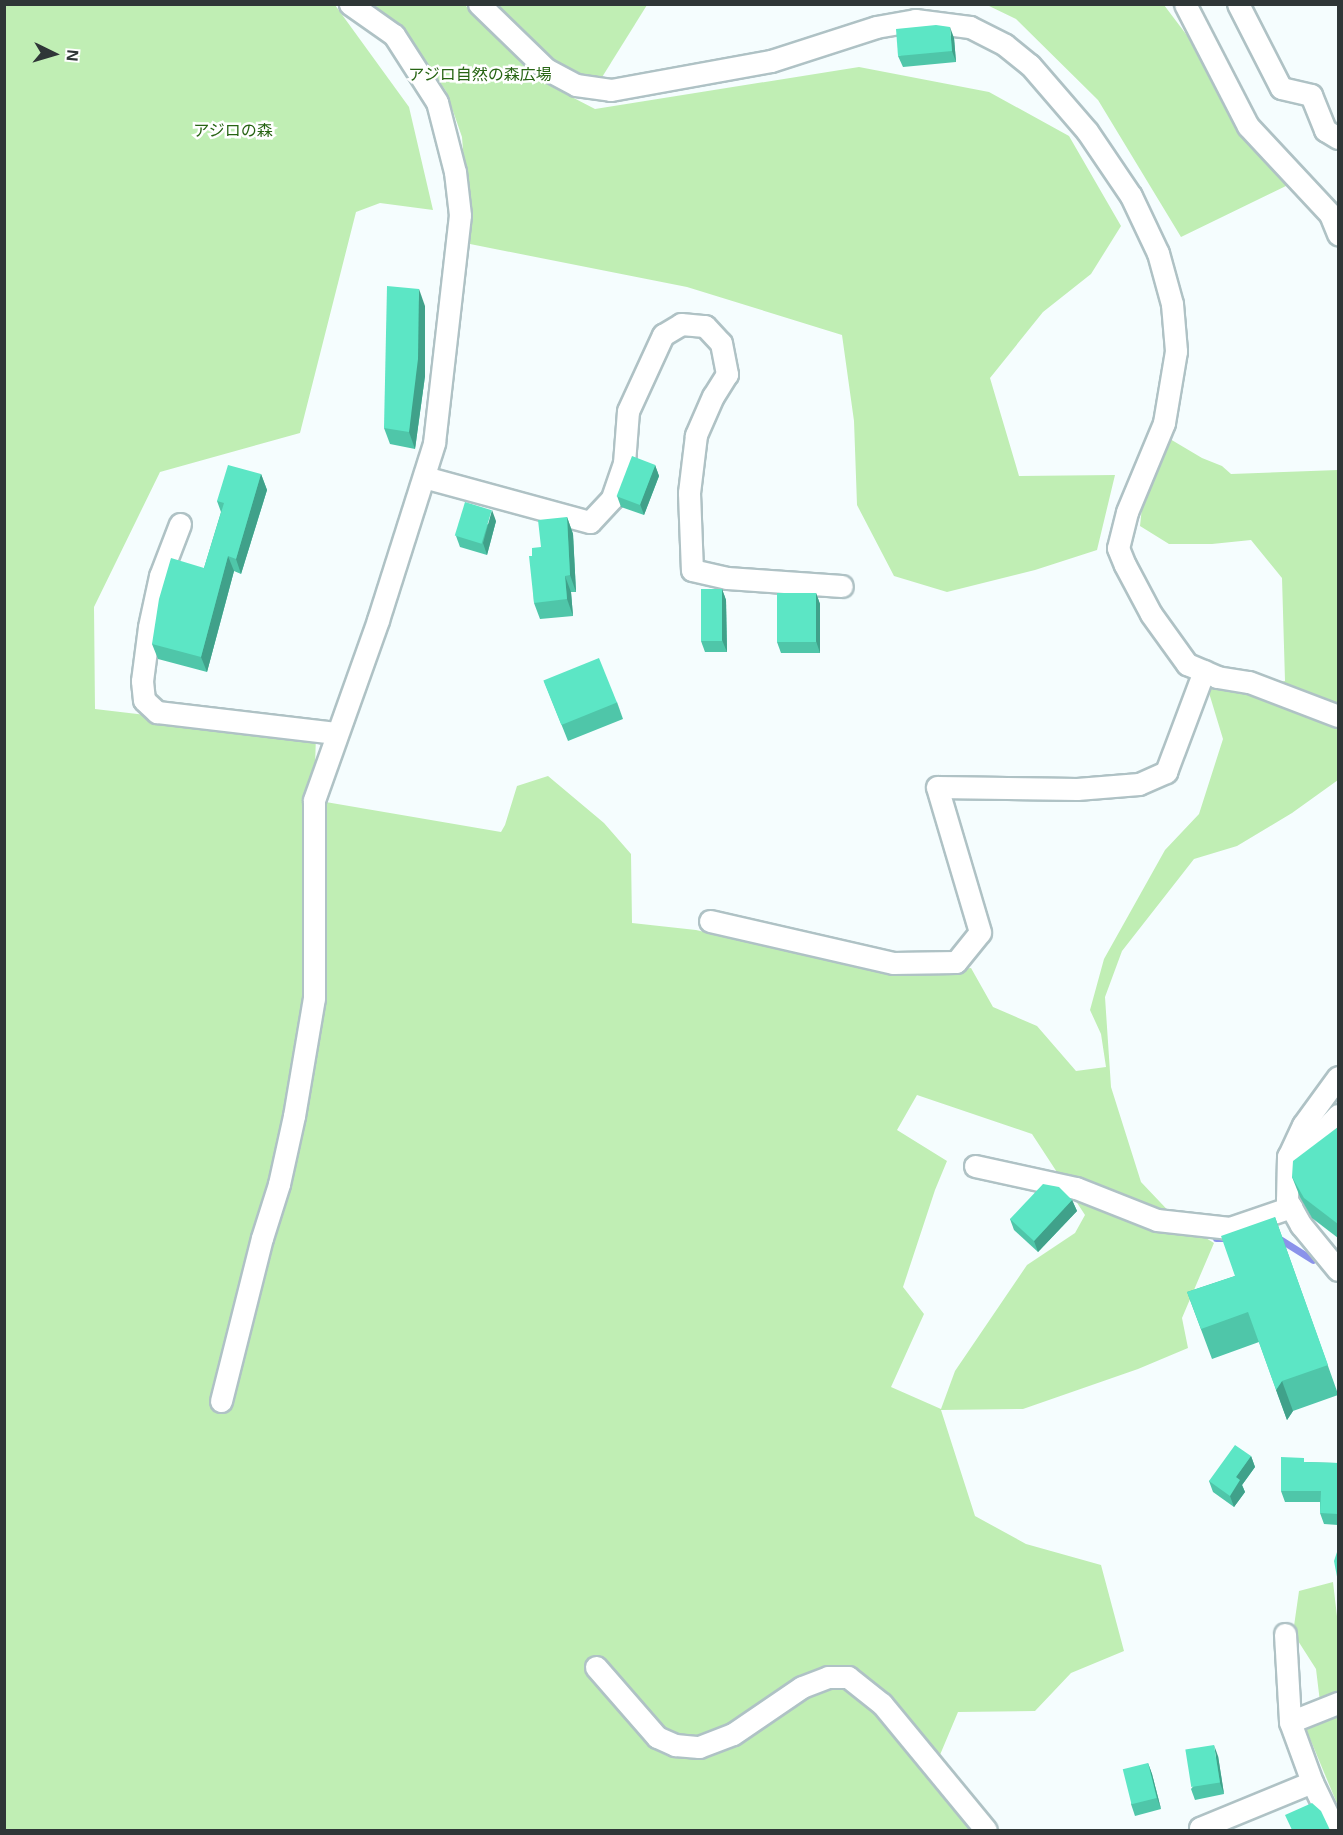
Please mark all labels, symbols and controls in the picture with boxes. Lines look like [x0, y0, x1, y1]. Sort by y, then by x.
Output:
north arrow [24, 24, 84, 84]
text: N [63, 49, 81, 62]
park label: アジロ自然の森広場 [408, 65, 552, 85]
park label: アジロの森 [193, 121, 273, 141]

